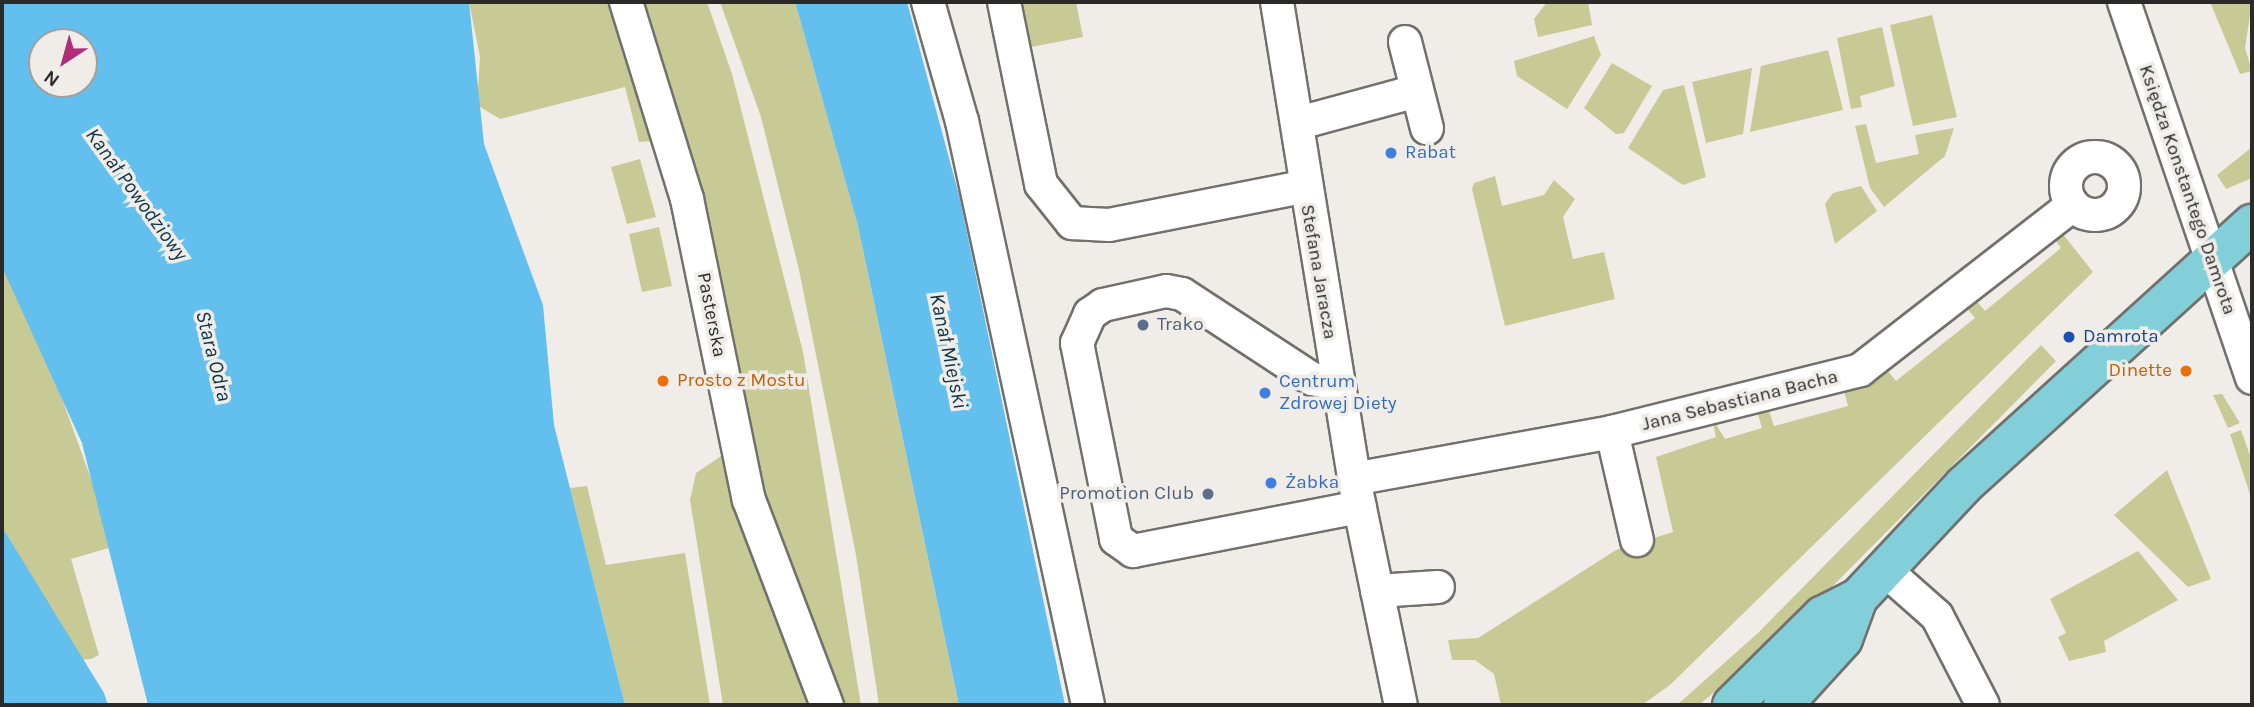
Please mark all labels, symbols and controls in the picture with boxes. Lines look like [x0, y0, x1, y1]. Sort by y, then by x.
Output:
north arrow [28, 28, 98, 98]
street label: Księdza Konstantego Damrota [2133, 62, 2241, 318]
text: N [40, 65, 64, 91]
water label: Kanał Powodziowy [80, 123, 194, 265]
place label: Rabat [1405, 142, 1456, 164]
marker: Rabat [1383, 145, 1399, 161]
street label: Stefana Jaracza [1295, 203, 1341, 341]
street label: Pasterska [692, 271, 730, 359]
water label: Kanał Miejski [924, 291, 974, 411]
water label: Stara Odra [191, 308, 237, 404]
place label: Trako [1157, 314, 1204, 336]
marker: Trako [1135, 317, 1151, 333]
place label: Damrota [2083, 326, 2159, 348]
marker: Damrota [2061, 329, 2077, 345]
place label: Dinette [2109, 360, 2172, 382]
marker: Dinette [2178, 363, 2194, 379]
street label: Jana Sebastiana Bacha [1640, 366, 1840, 436]
place label: Prosto z Mostu [677, 370, 805, 392]
place label: Centrum Zdrowej Diety [1279, 371, 1397, 415]
marker: Prosto z Mostu [655, 373, 671, 389]
marker: Centrum Zdrowej Diety [1257, 385, 1273, 401]
place label: Żabka [1285, 472, 1339, 494]
marker: Żabka [1263, 475, 1279, 491]
place label: Promotion Club [1059, 483, 1194, 505]
marker: Promotion Club [1200, 486, 1216, 502]

